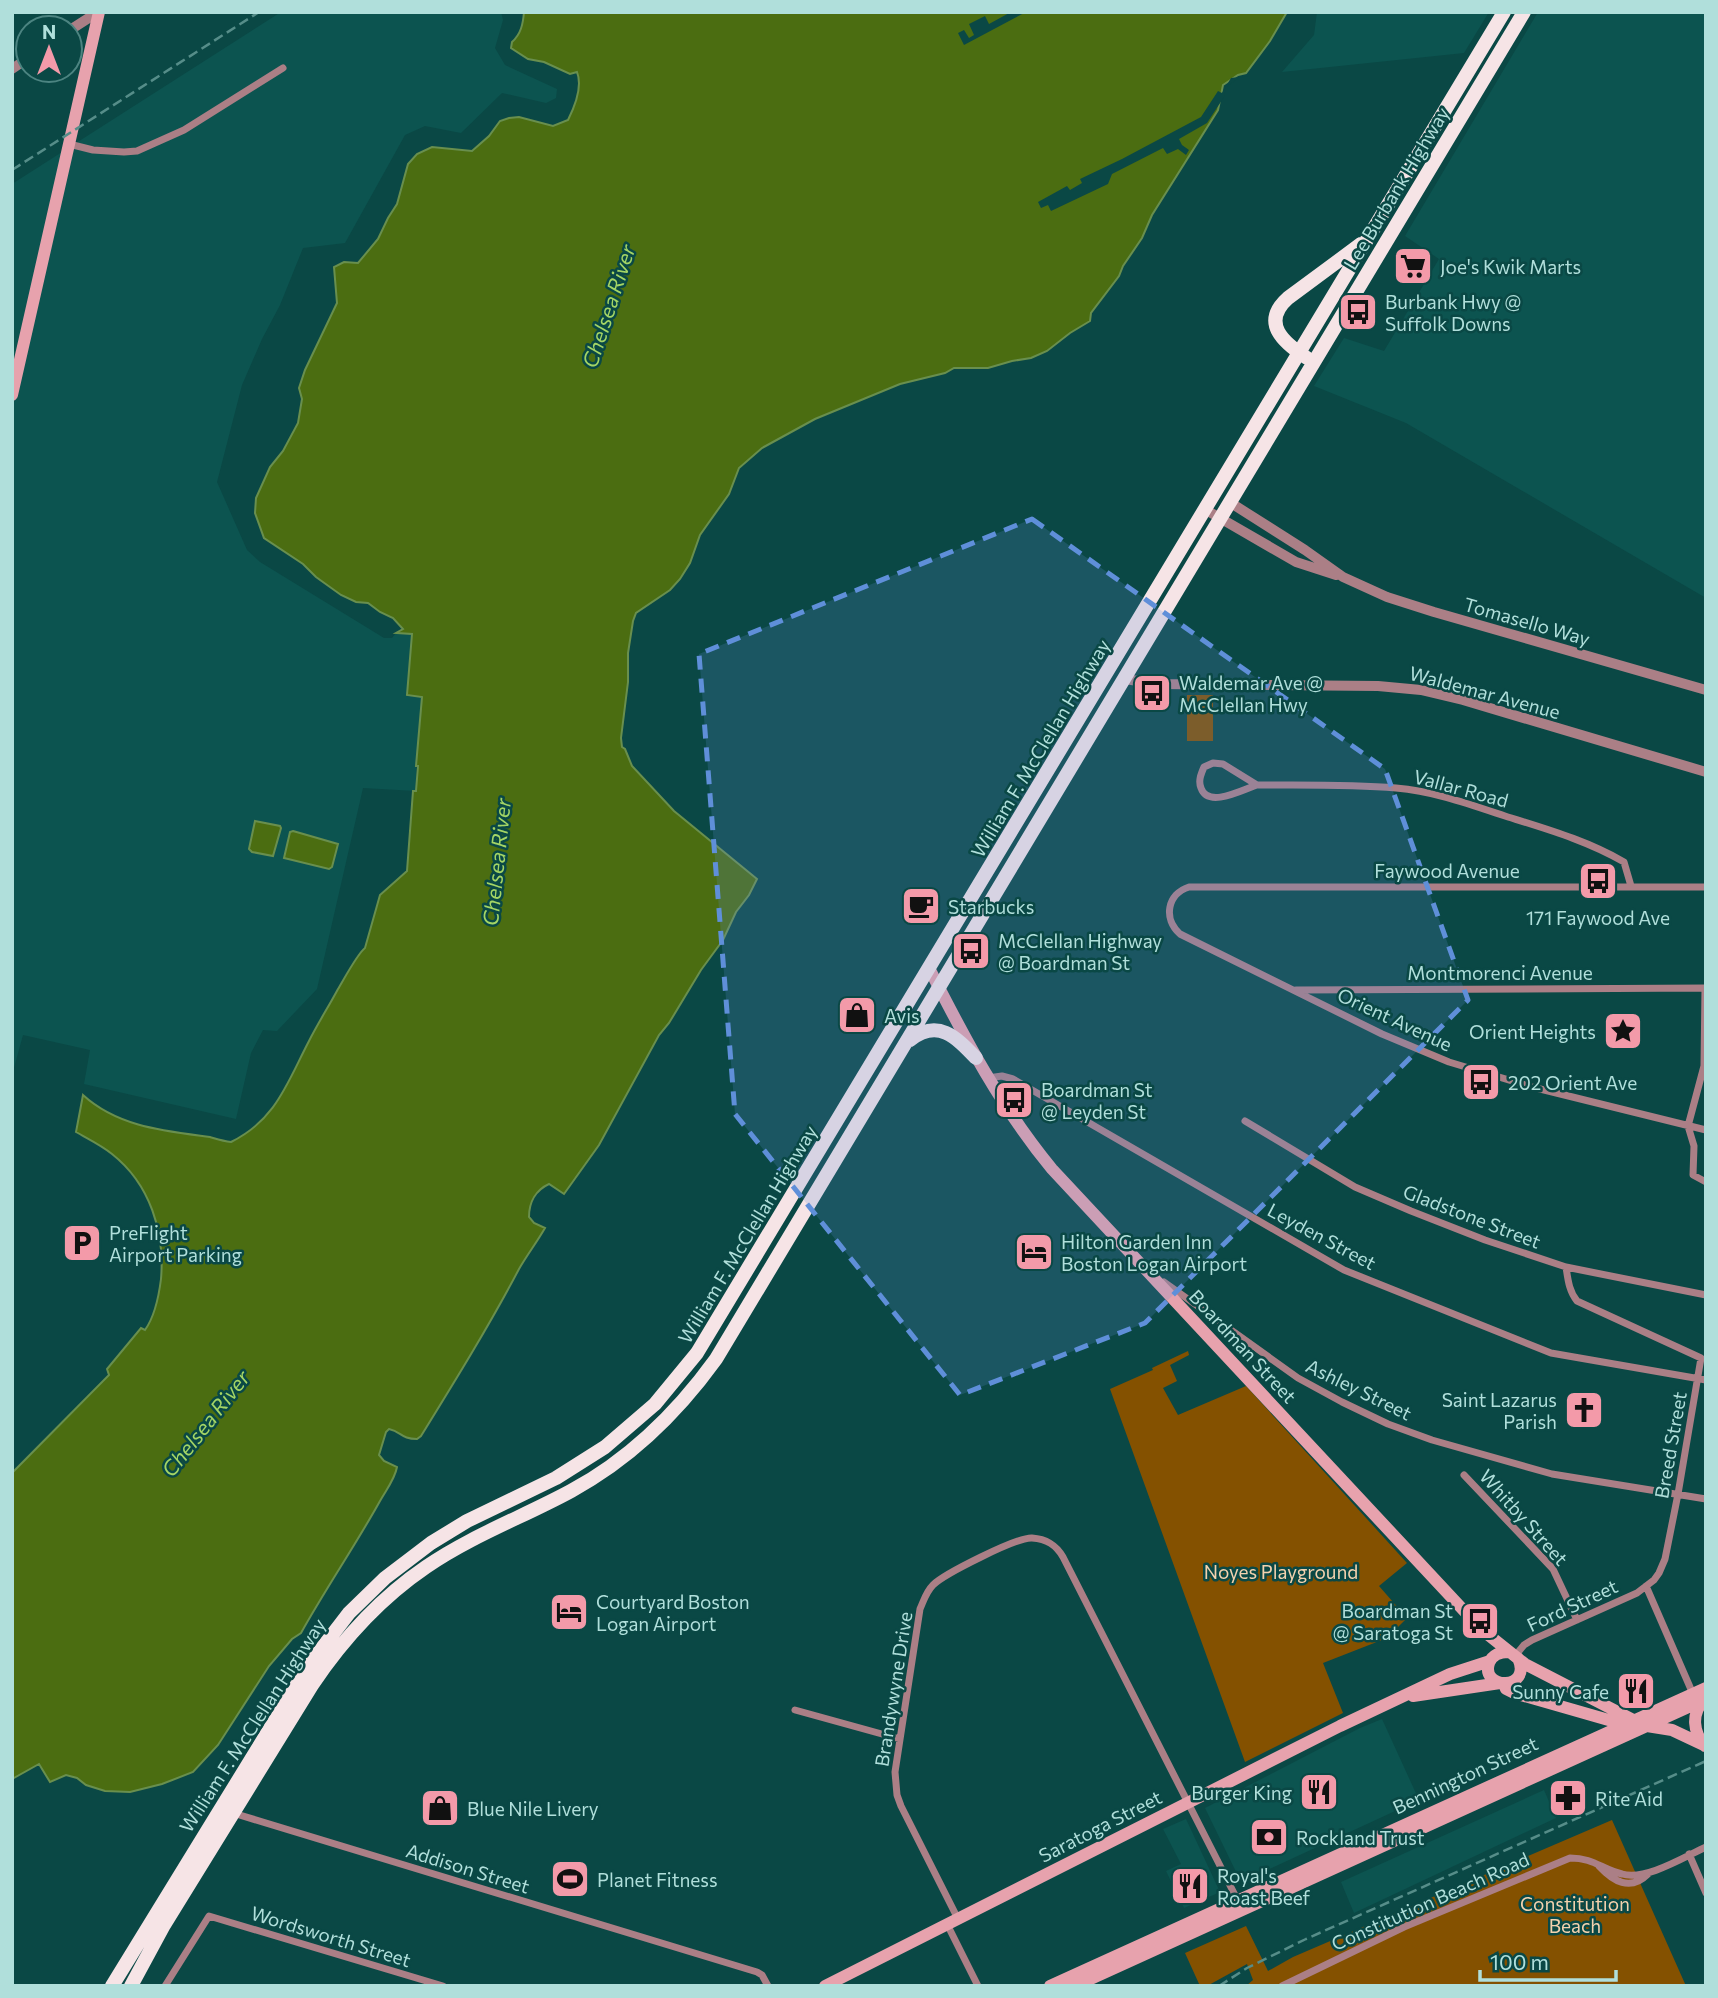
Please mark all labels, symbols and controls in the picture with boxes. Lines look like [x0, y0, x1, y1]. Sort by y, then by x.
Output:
north arrow [14, 14, 84, 84]
text: N [42, 20, 56, 43]
street label: Lee Burbank Highway [1338, 102, 1454, 274]
water label: Chelsea River [576, 241, 640, 371]
supermarket icon: Joe's Kwik Marts [1392, 245, 1434, 287]
place label: Joe's Kwik Marts [1440, 255, 1581, 278]
place label: Burbank Hwy @ Suffolk Downs [1385, 290, 1521, 335]
bus stop icon: Burbank Hwy @ Suffolk Downs [1337, 291, 1379, 333]
street label: Tomasello Way [1461, 592, 1593, 650]
street label: William F. McClellan Highway [966, 635, 1114, 861]
street label: Waldemar Avenue [1407, 661, 1563, 723]
place label: Waldemar Ave @ McClellan Hwy [1179, 671, 1323, 716]
bus stop icon: Waldemar Ave @ McClellan Hwy [1131, 672, 1173, 714]
street label: Vallar Road [1411, 764, 1511, 812]
water label: Chelsea River [477, 796, 515, 927]
street label: Faywood Avenue [1374, 859, 1520, 882]
bus stop icon: 171 Faywood Ave [1577, 860, 1619, 902]
cafe icon: Starbucks [900, 885, 942, 927]
place label: Starbucks [948, 895, 1034, 918]
place label: 171 Faywood Ave [1526, 906, 1670, 929]
place label: McClellan Highway @ Boardman St [998, 929, 1162, 974]
bus stop icon: McClellan Highway @ Boardman St [950, 930, 992, 972]
street label: Montmorenci Avenue [1407, 961, 1593, 984]
street label: Orient Avenue [1334, 982, 1456, 1056]
shop icon: Avis [836, 994, 878, 1036]
place label: Avis [884, 1004, 920, 1027]
place icon: Orient Heights [1602, 1010, 1644, 1052]
place label: Orient Heights [1469, 1020, 1596, 1043]
bus stop icon: 202 Orient Ave [1460, 1061, 1502, 1103]
place label: 202 Orient Ave [1508, 1071, 1637, 1094]
place label: Boardman St @ Leyden St [1041, 1078, 1153, 1123]
bus stop icon: Boardman St @ Leyden St [993, 1079, 1035, 1121]
street label: William F. McClellan Highway [673, 1121, 821, 1347]
street label: Gladstone Street [1400, 1179, 1544, 1253]
street label: Leyden Street [1264, 1198, 1380, 1274]
place label: PreFlight Airport Parking [109, 1221, 242, 1266]
parking icon: PreFlight Airport Parking [61, 1222, 103, 1264]
place label: Hilton Garden Inn Boston Logan Airport [1061, 1230, 1247, 1275]
hotel icon: Hilton Garden Inn Boston Logan Airport [1013, 1231, 1055, 1273]
street label: Boardman Street [1185, 1285, 1302, 1408]
street label: Ashley Street [1303, 1354, 1416, 1425]
water label: Chelsea River [156, 1364, 255, 1481]
place label: Saint Lazarus Parish [1442, 1388, 1557, 1433]
church icon: Saint Lazarus Parish [1563, 1389, 1605, 1431]
street label: Breed Street [1649, 1390, 1691, 1500]
street label: Whitby Street [1475, 1464, 1573, 1570]
park label: Noyes Playground [1204, 1560, 1358, 1583]
street label: Ford Street [1523, 1574, 1621, 1636]
place label: Courtyard Boston Logan Airport [596, 1590, 750, 1635]
hotel icon: Courtyard Boston Logan Airport [548, 1591, 590, 1633]
place label: Boardman St @ Saratoga St [1333, 1599, 1453, 1644]
bus stop icon: Boardman St @ Saratoga St [1459, 1600, 1501, 1642]
street label: Brandywyne Drive [869, 1610, 917, 1768]
street label: William F. McClellan Highway [174, 1614, 330, 1836]
restaurant icon: Sunny Cafe [1615, 1670, 1657, 1712]
place label: Sunny Cafe [1512, 1680, 1609, 1703]
street label: Bennington Street [1389, 1731, 1541, 1819]
restaurant icon: Burger King [1298, 1771, 1340, 1813]
pharmacy icon: Rite Aid [1547, 1777, 1589, 1819]
place label: Burger King [1191, 1781, 1292, 1804]
street label: Saratoga Street [1035, 1785, 1165, 1867]
shop icon: Blue Nile Livery [419, 1787, 461, 1829]
place label: Rite Aid [1595, 1787, 1663, 1810]
place label: Blue Nile Livery [467, 1797, 599, 1820]
bank icon: Rockland Trust [1248, 1816, 1290, 1858]
place label: Rockland Trust [1296, 1826, 1425, 1849]
street label: Addison Street [404, 1838, 533, 1898]
street label: Constitution Beach Road [1328, 1847, 1532, 1955]
sports icon: Planet Fitness [549, 1858, 591, 1900]
place label: Royal's Roast Beef [1217, 1864, 1311, 1909]
restaurant icon: Royal's Roast Beef [1169, 1865, 1211, 1907]
place label: Planet Fitness [597, 1868, 718, 1891]
park label: Constitution Beach [1520, 1892, 1630, 1937]
street label: Wordsworth Street [248, 1901, 414, 1971]
scale bar [1480, 1938, 1616, 1982]
text: 100 m [1490, 1949, 1549, 1974]

